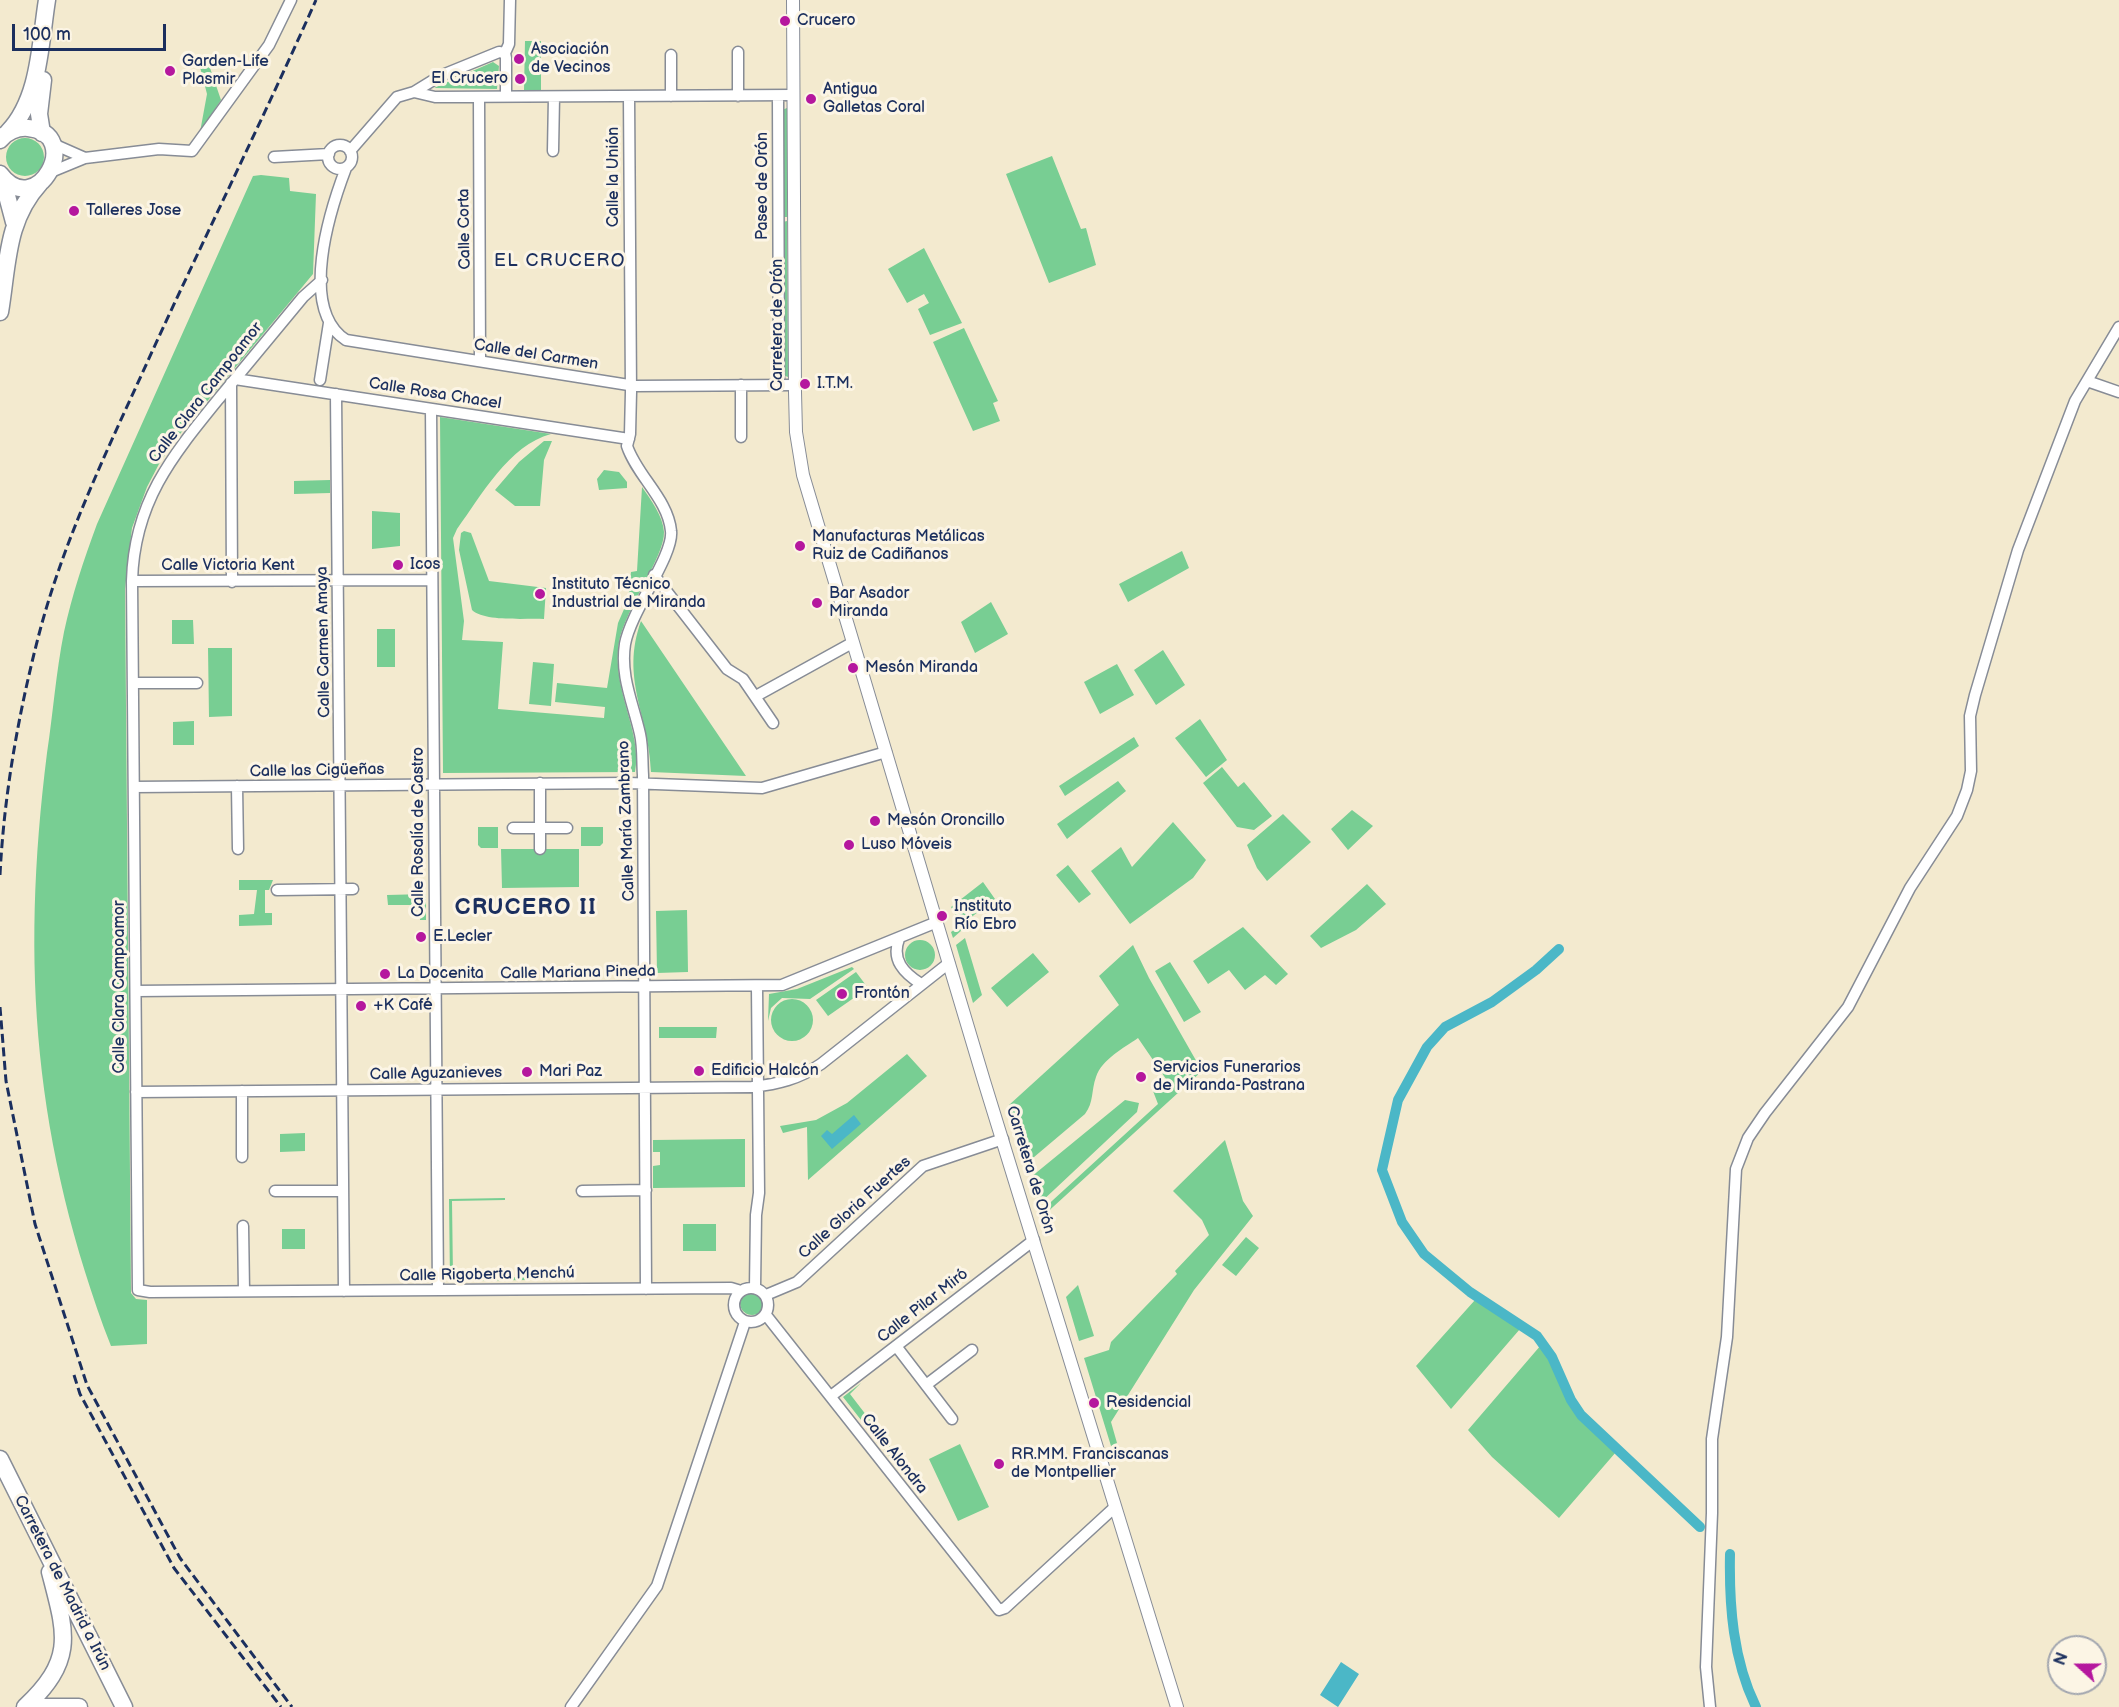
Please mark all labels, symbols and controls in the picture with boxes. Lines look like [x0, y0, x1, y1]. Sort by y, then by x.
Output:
place label: Crucero [797, 11, 856, 31]
scale bar [15, 12, 170, 50]
marker: Crucero [778, 14, 792, 28]
text: 100 m [23, 24, 71, 45]
place label: Asociación de Vecinos [531, 40, 610, 78]
place label: Garden-Life Plasmir [182, 52, 269, 90]
marker: Asociación de Vecinos [512, 52, 526, 66]
marker: Garden-Life Plasmir [163, 64, 177, 78]
place label: El Crucero [431, 69, 508, 89]
marker: El Crucero [513, 72, 527, 86]
place label: Antigua Galletas Coral [823, 80, 925, 118]
marker: Antigua Galletas Coral [804, 92, 818, 106]
street label: Calle la Unión [604, 127, 624, 227]
street label: Paseo de Orón [753, 132, 773, 240]
street label: Calle Corta [455, 188, 475, 270]
place label: Talleres Jose [86, 201, 181, 221]
marker: Talleres Jose [67, 204, 81, 218]
district label: EL CRUCERO [494, 250, 626, 272]
street label: Carretera de Orón [768, 259, 788, 391]
street label: Calle Clara Campoamor [145, 319, 267, 467]
street label: Calle del Carmen [472, 336, 600, 374]
street label: Calle Rosa Chacel [367, 374, 503, 414]
place label: I.T.M. [817, 374, 853, 394]
marker: I.T.M. [798, 377, 812, 391]
place label: Manufacturas Metálicas Ruiz de Cadiñanos [812, 527, 985, 565]
marker: Manufacturas Metálicas Ruiz de Cadiñanos [793, 539, 807, 553]
place label: Icos [410, 555, 440, 575]
street label: Calle Victoria Kent [161, 556, 295, 576]
marker: Icos [391, 558, 405, 572]
street label: Calle Carmen Amaya [313, 566, 335, 718]
place label: Instituto Técnico Industrial de Miranda [552, 575, 706, 613]
place label: Bar Asador Miranda [829, 584, 909, 622]
marker: Instituto Técnico Industrial de Miranda [533, 587, 547, 601]
marker: Bar Asador Miranda [810, 596, 824, 610]
place label: Mesón Miranda [865, 658, 978, 678]
marker: Mesón Miranda [846, 661, 860, 675]
street label: Calle María Zambrano [615, 740, 639, 902]
street label: Calle Rosalía de Castro [409, 747, 429, 917]
street label: Calle las Cigüeñas [249, 760, 385, 782]
place label: Mesón Oroncillo [887, 811, 1005, 831]
marker: Mesón Oroncillo [868, 814, 882, 828]
place label: Luso Móveis [861, 835, 952, 855]
marker: Luso Móveis [842, 838, 856, 852]
district label: CRUCERO II [455, 895, 597, 921]
place label: Instituto Río Ebro [954, 897, 1017, 935]
street label: Calle Clara Campoamor [110, 900, 130, 1074]
marker: Instituto Río Ebro [935, 909, 949, 923]
place label: E.Lecler [433, 927, 492, 947]
marker: E.Lecler [414, 930, 428, 944]
street label: Calle Mariana Pineda [500, 962, 656, 984]
place label: La Docenita [397, 964, 484, 984]
marker: La Docenita [378, 967, 392, 981]
place label: Frontón [854, 984, 910, 1004]
marker: Frontón [835, 987, 849, 1001]
place label: +K Café [373, 996, 433, 1016]
marker: +K Café [354, 999, 368, 1013]
place label: Servicios Funerarios de Miranda-Pastrana [1153, 1058, 1305, 1096]
place label: Edificio Halcón [711, 1061, 819, 1081]
place label: Mari Paz [539, 1062, 602, 1082]
street label: Calle Aguzanieves [370, 1063, 502, 1085]
marker: Edificio Halcón [692, 1064, 706, 1078]
marker: Mari Paz [520, 1065, 534, 1079]
marker: Servicios Funerarios de Miranda-Pastrana [1134, 1070, 1148, 1084]
street label: Carretera de Orón [1001, 1104, 1059, 1236]
street label: Calle Gloria Fuertes [795, 1153, 915, 1263]
street label: Calle Rigoberta Menchú [399, 1264, 575, 1286]
street label: Calle Pilar Miró [874, 1265, 972, 1347]
place label: Residencial [1106, 1393, 1191, 1413]
marker: Residencial [1087, 1396, 1101, 1410]
street label: Calle Alondra [857, 1410, 931, 1498]
place label: RR.MM. Franciscanas de Montpellier [1011, 1445, 1169, 1483]
marker: RR.MM. Franciscanas de Montpellier [992, 1457, 1006, 1471]
street label: Carretera de Madrid a Irún [9, 1492, 115, 1674]
north arrow [2047, 1635, 2107, 1695]
text: N [2051, 1650, 2073, 1668]

